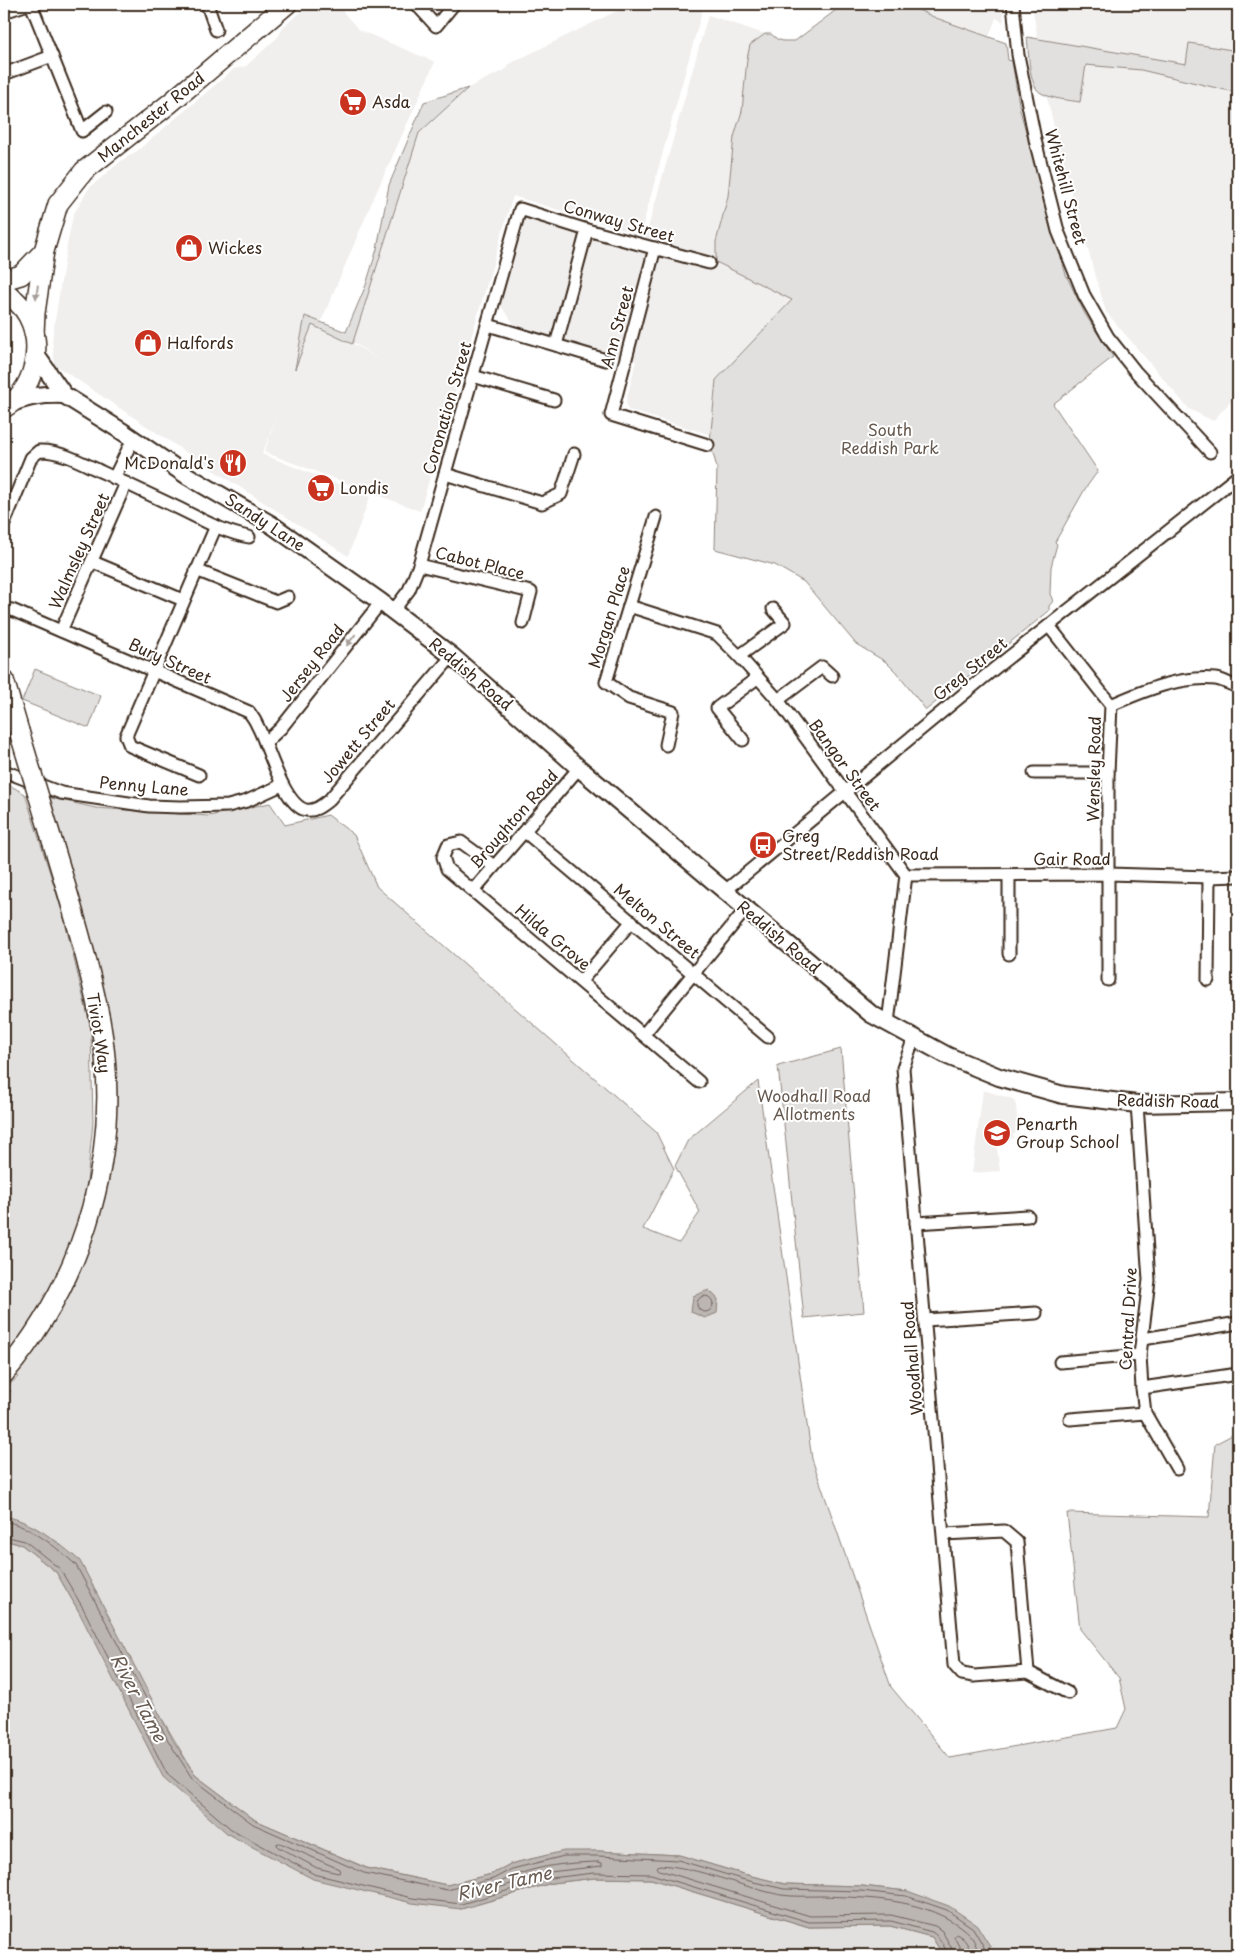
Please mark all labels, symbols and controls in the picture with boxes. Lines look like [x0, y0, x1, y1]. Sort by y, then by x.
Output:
street label: Manchester Road [91, 65, 209, 167]
supermarket icon: Asda [338, 87, 368, 117]
place label: Asda [372, 89, 411, 113]
street label: Whitehill Street [1040, 126, 1094, 248]
street label: Conway Street [561, 193, 678, 247]
shop icon: Wickes [174, 233, 204, 263]
place label: Wickes [208, 235, 262, 259]
street label: Ann Street [593, 282, 639, 371]
one-way arrow [33, 284, 41, 300]
shop icon: Halfords [133, 328, 163, 358]
place label: Halfords [167, 330, 234, 354]
street label: Coronation Street [416, 338, 477, 477]
park label: South Reddish Park [841, 417, 939, 459]
restaurant icon: McDonald's [218, 448, 248, 478]
place label: McDonald's [124, 450, 214, 474]
supermarket icon: Londis [306, 473, 336, 503]
place label: Londis [340, 475, 389, 499]
street label: Sandy Lane [221, 486, 310, 556]
street label: Walmsley Street [42, 488, 115, 613]
street label: Cabot Place [433, 539, 527, 585]
street label: Morgan Place [581, 563, 635, 671]
street label: Jersey Road [273, 618, 349, 706]
street label: Greg Street [927, 630, 1012, 706]
street label: Bury Street [125, 631, 216, 689]
street label: Reddish Road [425, 631, 519, 715]
one-way arrow [345, 633, 356, 646]
street label: Jowett Street [315, 692, 400, 788]
street label: Bangor Street [804, 713, 888, 816]
street label: Wensley Road [1080, 716, 1106, 822]
street label: Broughton Road [463, 764, 563, 873]
street label: Penny Lane [98, 769, 190, 801]
place label: Greg Street/Reddish Road [782, 823, 939, 865]
bus stop icon: Greg Street/Reddish Road [748, 830, 778, 860]
street label: Gair Road [1033, 846, 1111, 870]
street label: Melton Street [609, 877, 706, 964]
street label: Reddish Road [733, 894, 827, 978]
street label: Hilda Grove [511, 897, 597, 975]
street label: Tiviot Way [82, 991, 118, 1075]
park label: Woodhall Road Allotments [757, 1083, 871, 1125]
street label: Reddish Road [1117, 1087, 1220, 1113]
place label: Penarth Group School [1016, 1111, 1119, 1153]
school or university icon: Penarth Group School [982, 1118, 1012, 1148]
street label: Central Drive [1112, 1267, 1142, 1371]
street label: Woodhall Road [894, 1300, 928, 1416]
water label: River Tame [105, 1648, 175, 1748]
water label: River Tame [453, 1858, 555, 1907]

